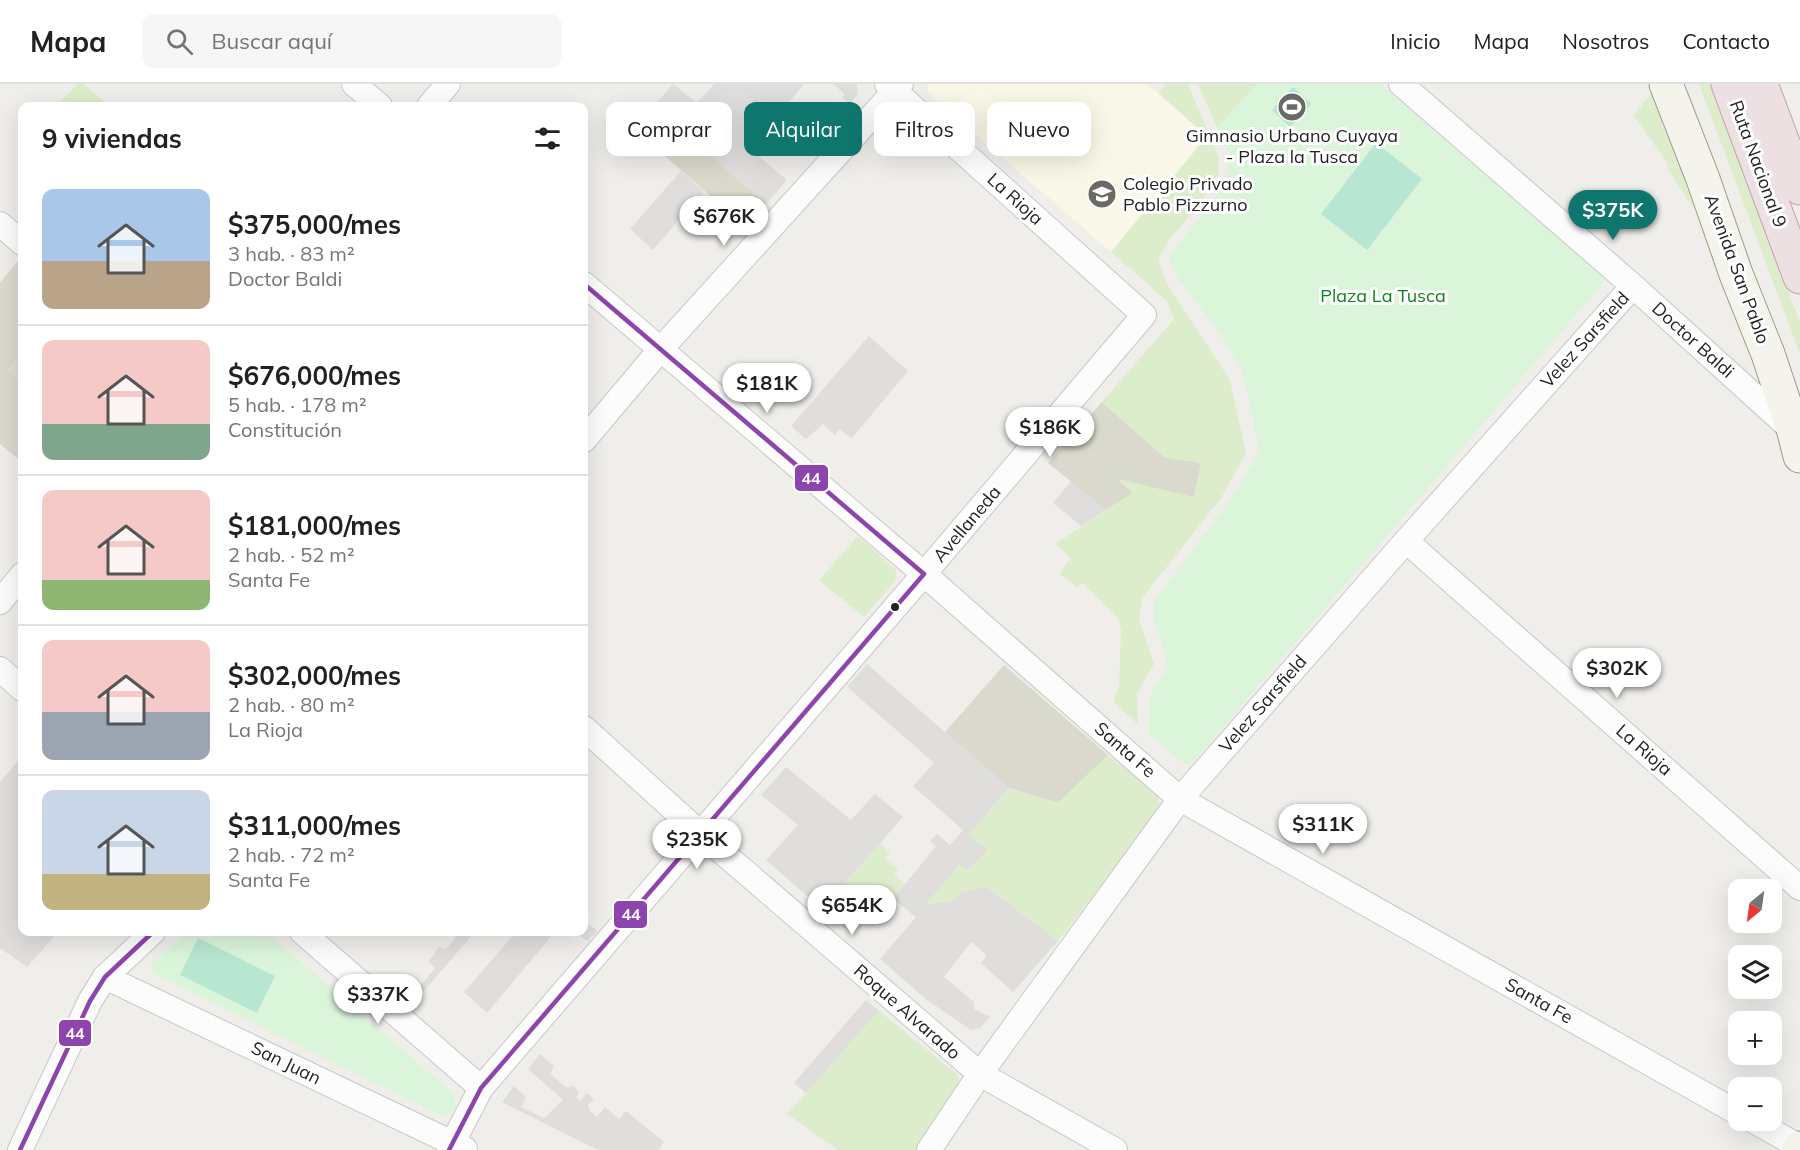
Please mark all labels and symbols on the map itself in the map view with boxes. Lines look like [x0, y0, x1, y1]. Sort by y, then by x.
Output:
sports icon: Gimnasio Urbano Cuyaya - Plaza la Tusca [1276, 91, 1308, 123]
street label: Ruta Nacional 9 [1725, 97, 1792, 230]
place label: Gimnasio Urbano Cuyaya - Plaza la Tusca [1186, 124, 1398, 168]
street label: La Rioja [983, 168, 1048, 230]
place label: Colegio Privado Pablo Pizzurno [1123, 172, 1253, 216]
school or university icon: Colegio Privado Pablo Pizzurno [1086, 178, 1118, 210]
pin: $375K [1571, 190, 1655, 241]
street label: Avenida San Pablo [1700, 191, 1775, 347]
pin: $676K [682, 196, 766, 247]
park label: Plaza La Tusca [1320, 284, 1446, 307]
street label: Velez Sarsfield [1535, 287, 1634, 393]
street label: Doctor Baldi [1647, 297, 1739, 383]
pin: $181K [725, 363, 809, 414]
pin: $186K [1008, 407, 1092, 458]
line badge: 44 [794, 464, 829, 492]
text: 44 [801, 468, 821, 488]
street label: Avellaneda [928, 481, 1005, 567]
unlabelled marker [889, 601, 901, 613]
pin: $302K [1575, 648, 1659, 699]
street label: Velez Sarsfield [1214, 650, 1311, 757]
street label: Santa Fe [1090, 717, 1161, 783]
street label: La Rioja [1611, 719, 1677, 780]
pin: $311K [1281, 804, 1365, 855]
pin: $235K [655, 819, 739, 870]
north arrow [1728, 879, 1782, 933]
pin: $654K [810, 885, 894, 936]
line badge: 44 [613, 900, 648, 929]
text: 44 [621, 904, 641, 924]
street label: Roque Alvarado [849, 959, 966, 1064]
street label: Santa Fe [1501, 973, 1577, 1029]
pin: $337K [336, 974, 420, 1025]
line badge: 44 [58, 1019, 92, 1047]
text: 44 [65, 1023, 85, 1043]
street label: San Juan [248, 1036, 325, 1089]

